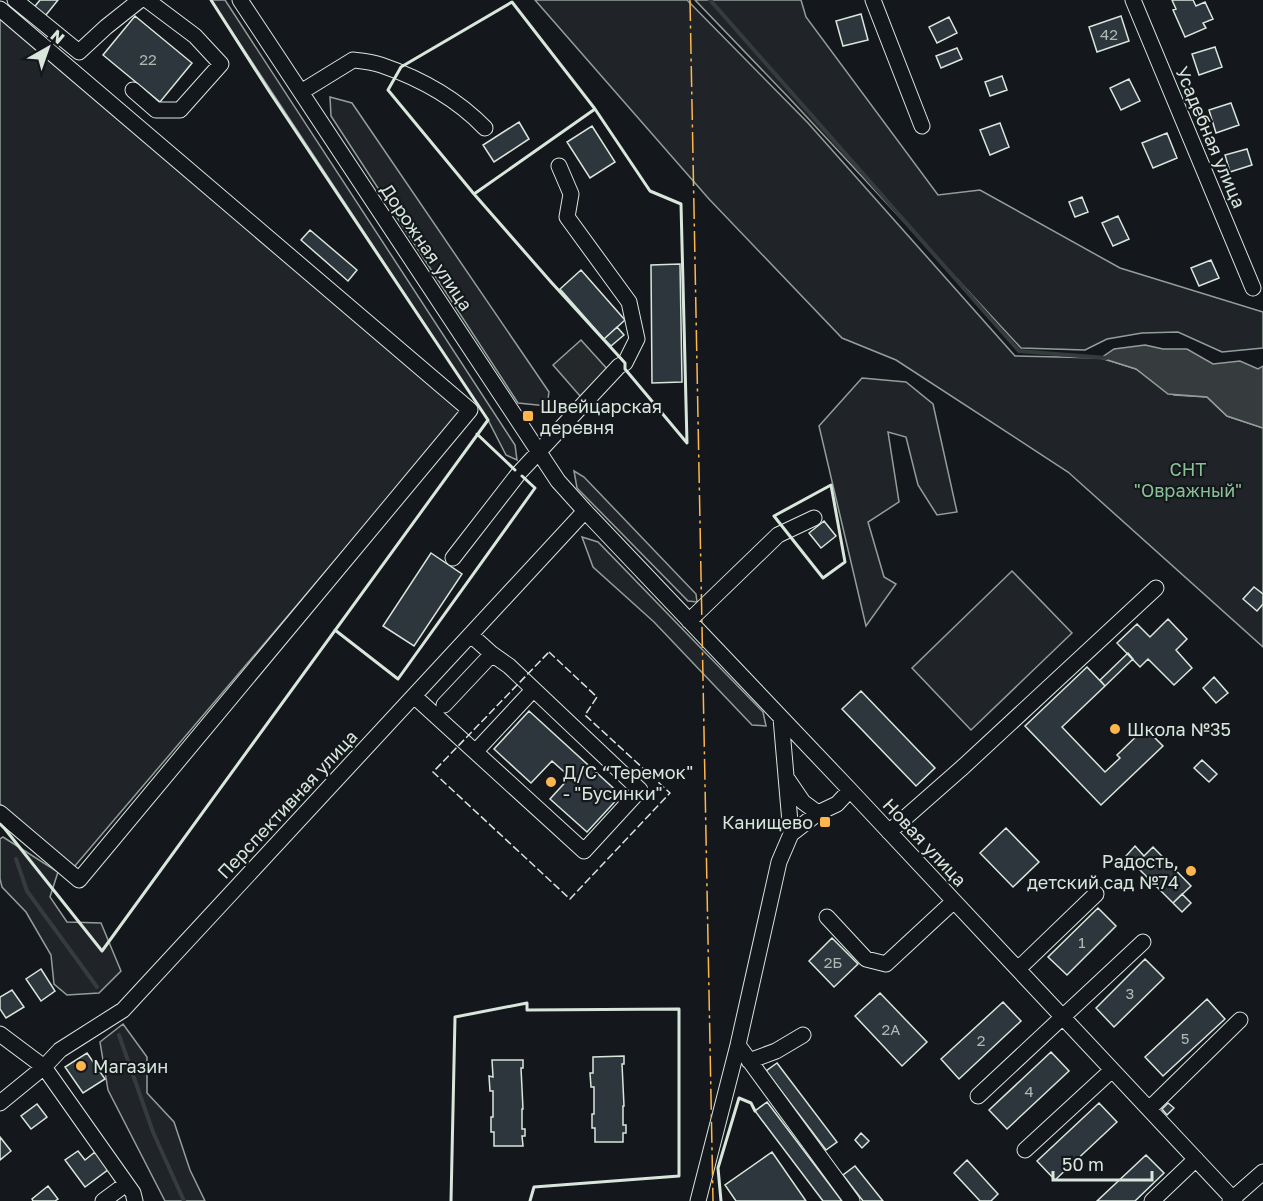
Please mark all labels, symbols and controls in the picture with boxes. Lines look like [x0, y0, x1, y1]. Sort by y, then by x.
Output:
north arrow [18, 18, 78, 78]
text: N [47, 25, 69, 48]
house number: 42 [1100, 25, 1118, 43]
house number: 22 [139, 50, 157, 68]
street label: Усадебная улица [1171, 63, 1251, 211]
street label: Дорожная улица [376, 179, 478, 315]
place label: Швейцарская деревня [540, 395, 662, 438]
marker: Швейцарская деревня [521, 409, 535, 423]
park label: СНТ "Овражный" [1134, 458, 1242, 501]
place label: Школа №35 [1127, 718, 1231, 740]
marker: Школа №35 [1108, 722, 1122, 736]
street label: Перспективная улица [212, 725, 362, 883]
place label: Д/С “Теремок" - "Бусинки" [563, 761, 693, 804]
marker: Д/С “Теремок" - "Бусинки" [544, 775, 558, 789]
street label: Новая улица [879, 793, 971, 891]
place label: Канищево [722, 811, 813, 833]
marker: Канищево [818, 815, 832, 829]
place label: Радость, детский сад №74 [1027, 850, 1179, 893]
marker: Радость, детский сад №74 [1184, 864, 1198, 878]
house number: 1 [1078, 933, 1086, 951]
house number: 2Б [824, 953, 842, 971]
house number: 3 [1126, 984, 1134, 1002]
house number: 2А [882, 1020, 900, 1038]
house number: 5 [1181, 1029, 1189, 1047]
house number: 2 [977, 1031, 985, 1049]
place label: Магазин [93, 1055, 168, 1077]
marker: Магазин [74, 1059, 88, 1073]
house number: 4 [1024, 1082, 1034, 1100]
scale bar [1053, 1144, 1152, 1182]
text: 50 m [1062, 1153, 1104, 1175]

